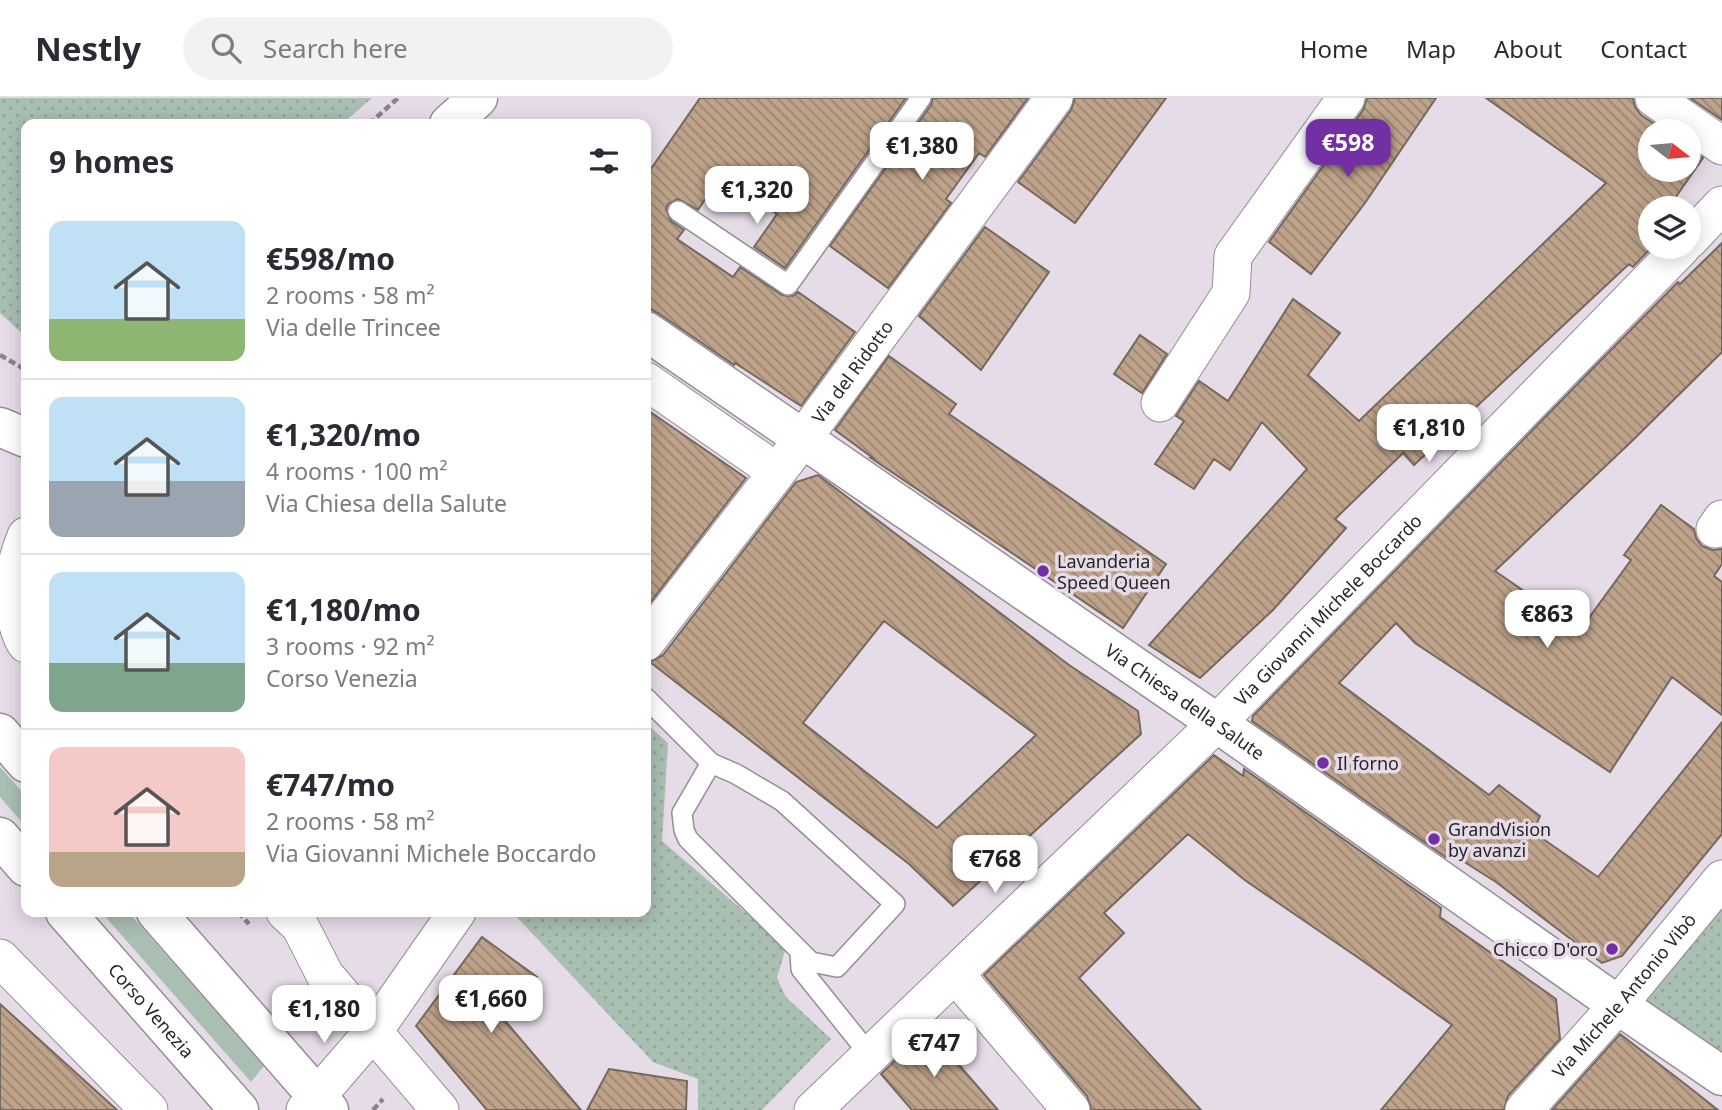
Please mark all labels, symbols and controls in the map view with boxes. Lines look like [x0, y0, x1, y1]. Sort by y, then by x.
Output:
search box [183, 17, 673, 80]
text: Nestly [35, 26, 141, 71]
icon: search [207, 29, 245, 67]
text: Search here [263, 30, 408, 66]
text: Home [1300, 32, 1368, 65]
text: Map [1406, 32, 1456, 65]
text: About [1494, 32, 1562, 65]
text: Contact [1600, 32, 1687, 65]
north arrow [1638, 119, 1701, 182]
map controls [1638, 119, 1701, 259]
pin: €598 [1307, 120, 1389, 179]
pin: €1,380 [865, 122, 979, 182]
text: €598 [1322, 126, 1374, 158]
text: €1,380 [886, 129, 958, 161]
text: 9 homes [49, 141, 174, 182]
icon: filters [585, 142, 623, 180]
pin: €1,320 [700, 166, 814, 226]
text: €1,320 [721, 173, 793, 205]
button: layers [1638, 196, 1701, 259]
text: €598/mo [266, 238, 395, 279]
icon: home [105, 249, 189, 333]
text: 2 rooms · 58 m² [266, 279, 435, 311]
text: Via delle Trincee [266, 311, 441, 343]
street label: Via del Ridotto [806, 315, 898, 428]
pin: €1,810 [1372, 404, 1486, 464]
text: €1,810 [1393, 411, 1465, 443]
text: €1,320/mo [266, 414, 421, 455]
icon: home [105, 425, 189, 509]
text: 4 rooms · 100 m² [266, 455, 448, 487]
text: Via Chiesa della Salute [266, 487, 507, 519]
street label: Via Giovanni Michele Boccardo [1229, 509, 1427, 711]
place label: Lavanderia Speed Queen [1057, 549, 1171, 594]
marker: Lavanderia Speed Queen [1035, 563, 1051, 579]
text: €1,180/mo [266, 589, 421, 630]
pin: €863 [1506, 590, 1588, 650]
text: €863 [1521, 597, 1573, 629]
icon: home [105, 600, 189, 684]
text: 3 rooms · 92 m² [266, 630, 435, 662]
street label: Via Chiesa della Salute [1101, 638, 1270, 765]
text: Corso Venezia [266, 662, 418, 694]
place label: Il forno [1337, 751, 1399, 775]
marker: Il forno [1315, 755, 1331, 771]
text: €747/mo [266, 764, 395, 805]
icon: home [105, 775, 189, 859]
text: 2 rooms · 58 m² [266, 805, 435, 837]
place label: GrandVision by avanzi [1448, 817, 1551, 862]
marker: GrandVision by avanzi [1426, 831, 1442, 847]
pin: €768 [954, 836, 1036, 895]
text: Via Giovanni Michele Boccardo [266, 837, 597, 869]
text: €768 [969, 842, 1021, 874]
street label: Via Michele Antonio Vibò [1547, 908, 1701, 1083]
place label: Chicco D'oro [1493, 937, 1598, 961]
marker: Chicco D'oro [1604, 941, 1620, 957]
street label: Corso Venezia [103, 958, 200, 1063]
pin: €1,660 [434, 976, 548, 1035]
text: €1,660 [455, 982, 527, 1014]
pin: €1,180 [267, 986, 381, 1045]
text: €1,180 [288, 992, 360, 1024]
pin: €747 [893, 1020, 975, 1079]
text: €747 [908, 1026, 960, 1058]

